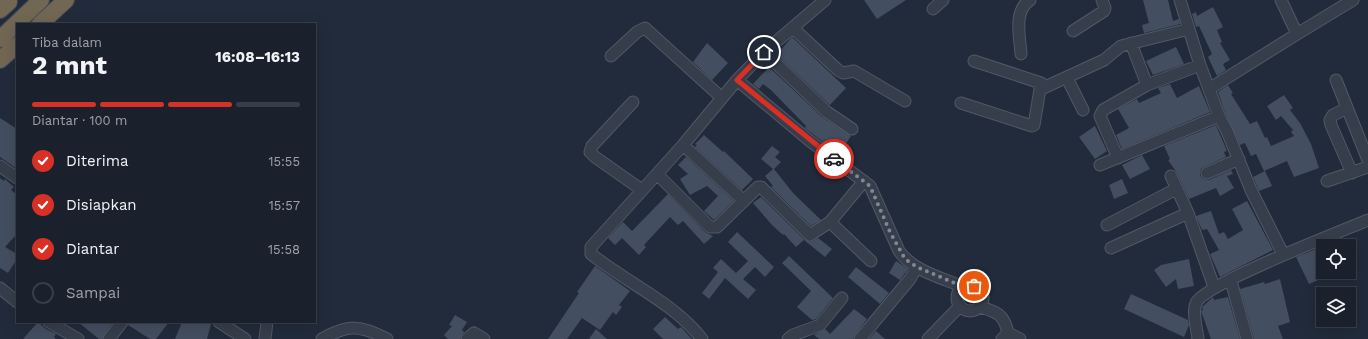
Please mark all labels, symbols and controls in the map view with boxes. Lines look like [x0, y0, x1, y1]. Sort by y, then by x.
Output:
text: Tiba dalam [32, 35, 102, 50]
pin [747, 35, 781, 69]
icon: home [753, 41, 775, 63]
text: 16:08–16:13 [215, 48, 300, 66]
text: 2 mnt [32, 50, 107, 80]
text: Diantar · 100 m [32, 113, 128, 128]
courier [814, 139, 854, 179]
icon: car [823, 148, 845, 170]
icon: check [32, 150, 54, 172]
text: Diterima [66, 152, 129, 170]
text: 15:55 [268, 154, 300, 169]
icon: check [32, 194, 54, 216]
text: Disiapkan [66, 196, 137, 214]
text: 15:57 [269, 198, 300, 213]
icon: check [32, 238, 54, 260]
map controls [1316, 239, 1356, 327]
button: locate [1316, 239, 1356, 279]
text: Diantar [66, 240, 119, 258]
text: 15:58 [268, 242, 300, 257]
pin [957, 269, 991, 303]
icon: bag [963, 275, 985, 297]
text: Sampai [66, 284, 120, 302]
button: layers [1316, 287, 1356, 327]

